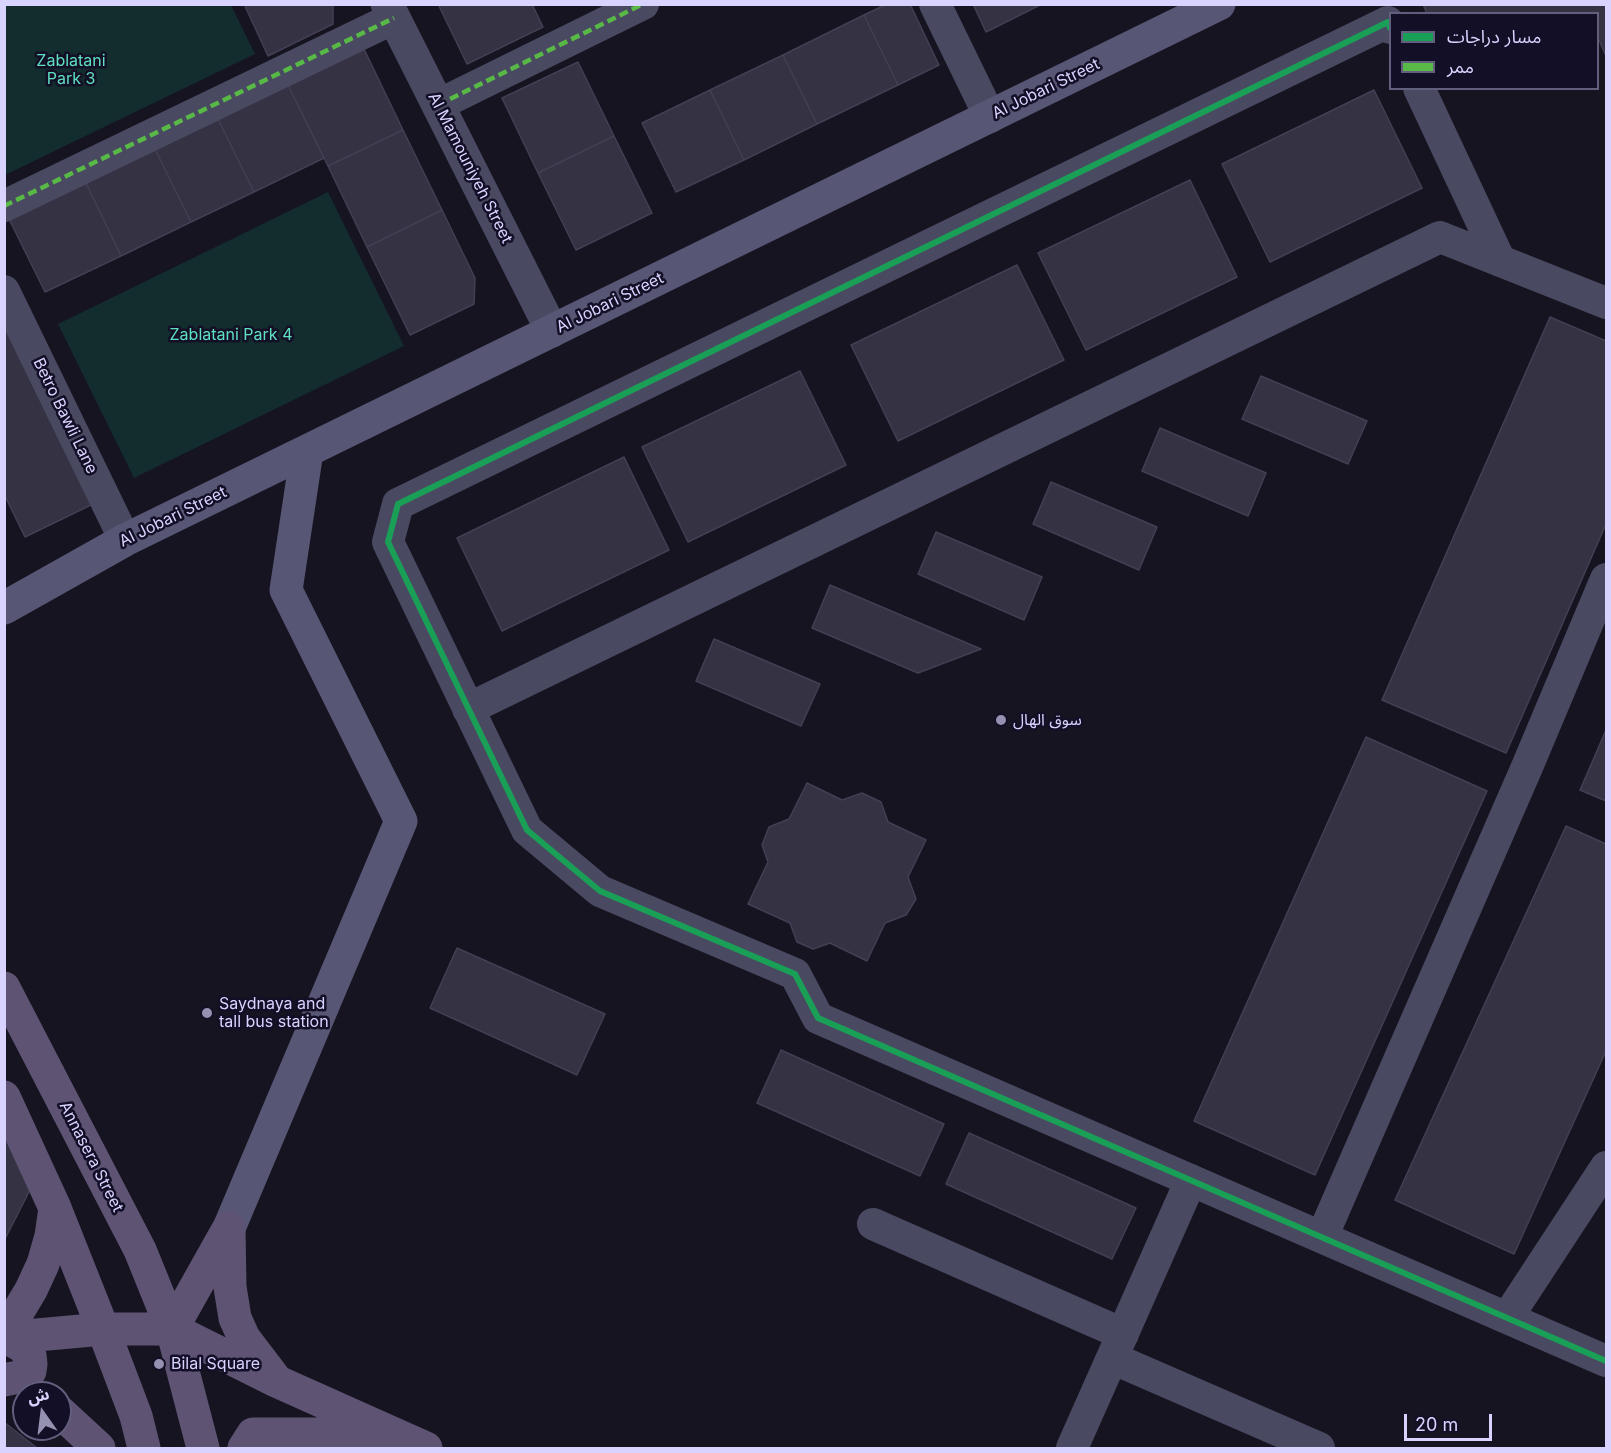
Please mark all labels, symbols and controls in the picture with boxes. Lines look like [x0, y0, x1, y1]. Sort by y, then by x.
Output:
legend [1389, 12, 1599, 90]
text: مسار دراجات [1447, 26, 1541, 47]
park label: Zablatani Park 3 [36, 51, 106, 89]
street label: Al Jobari Street [989, 55, 1103, 123]
text: ممر [1447, 56, 1474, 77]
street label: Al Mamouniyeh Street [424, 90, 516, 246]
street label: Al Jobari Street [553, 269, 667, 337]
park label: Zablatani Park 4 [170, 325, 292, 345]
street label: Betro Bawli Lane [29, 355, 101, 477]
street label: Al Jobari Street [116, 483, 230, 551]
place label: سوق الهال [1013, 710, 1082, 730]
marker: سوق الهال [994, 713, 1008, 727]
place label: Saydnaya and tall bus station [219, 994, 329, 1032]
marker: Saydnaya and tall bus station [200, 1006, 214, 1020]
street label: Annasera Street [55, 1099, 127, 1215]
place label: Bilal Square [171, 1354, 260, 1374]
marker: Bilal Square [152, 1357, 166, 1371]
north arrow [12, 1381, 72, 1441]
text: ش [25, 1383, 51, 1408]
scale bar [1407, 1402, 1496, 1440]
text: 20 m [1415, 1414, 1458, 1435]

